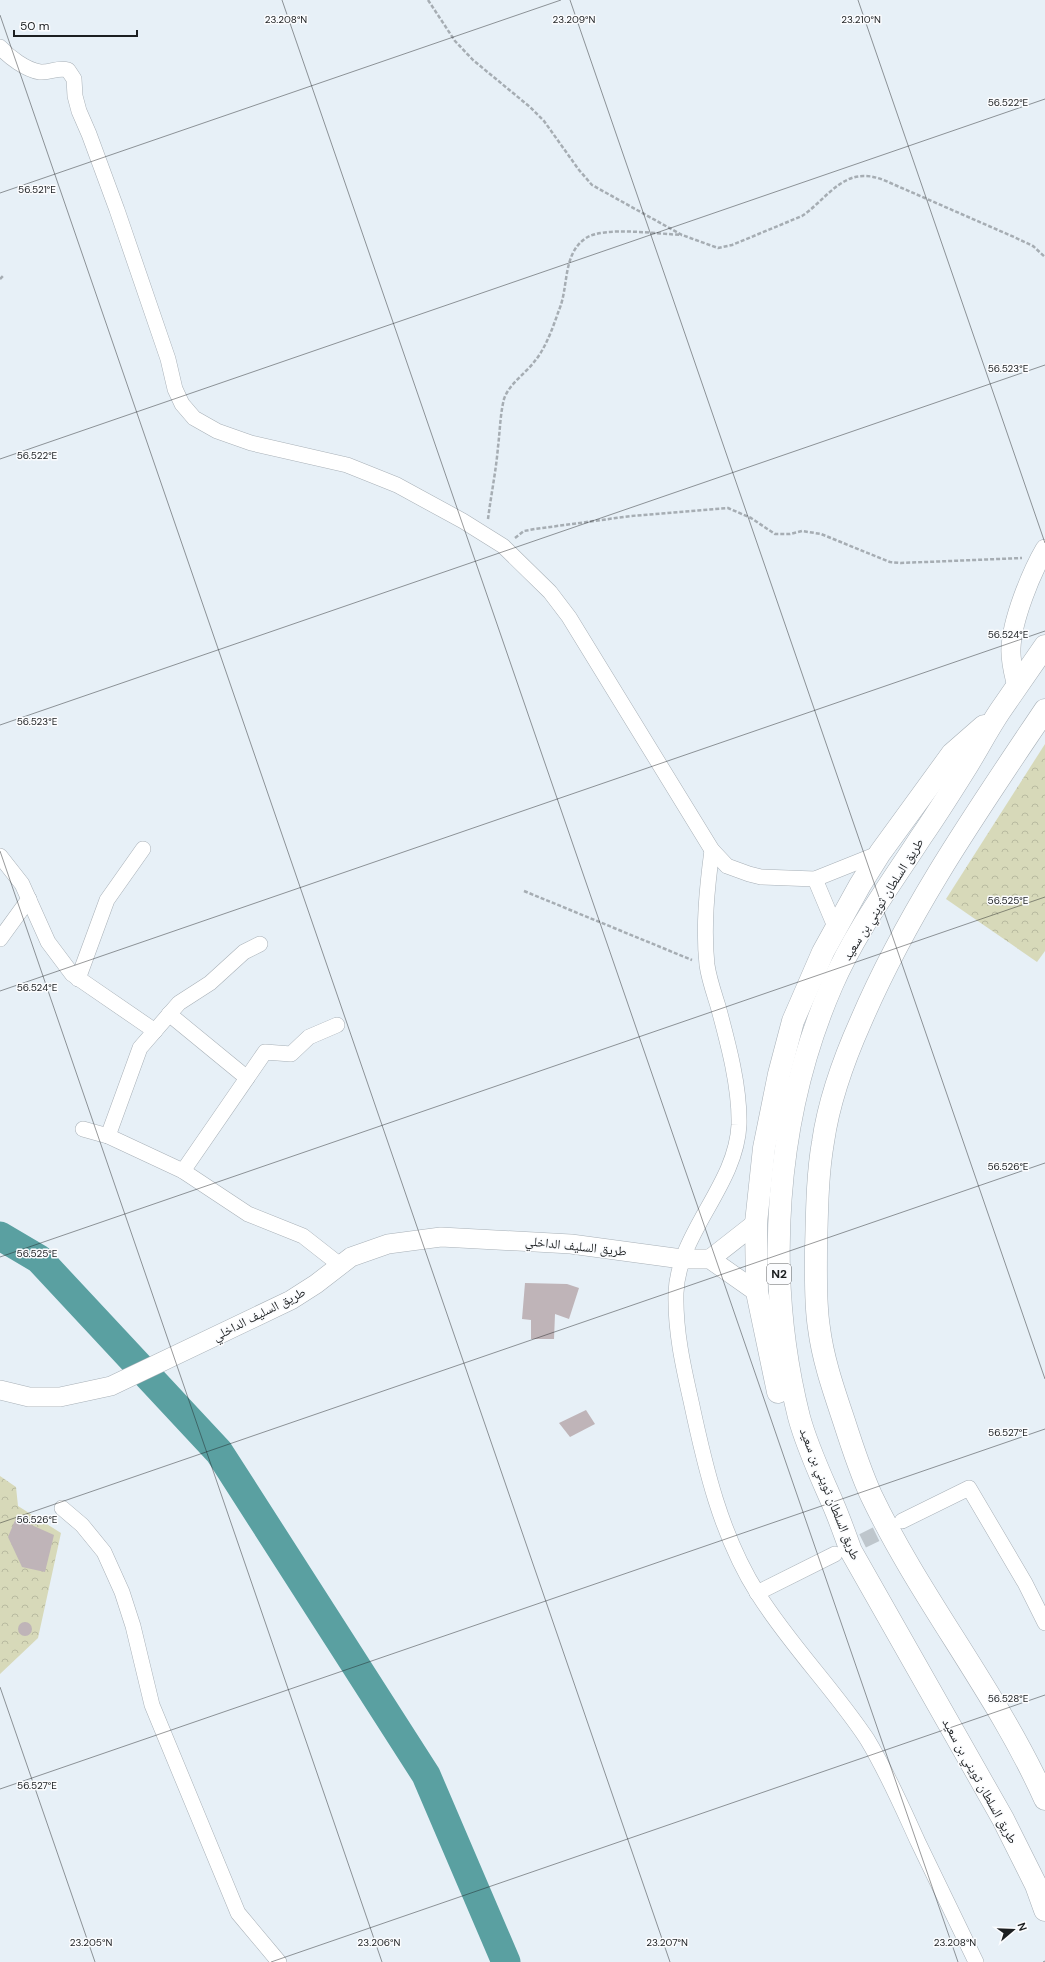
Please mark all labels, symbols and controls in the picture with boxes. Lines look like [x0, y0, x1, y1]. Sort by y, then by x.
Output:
scale bar [14, 12, 137, 38]
text: 23.208°N [265, 13, 307, 26]
text: 23.209°N [553, 13, 595, 26]
text: 23.210°N [841, 13, 881, 26]
text: 50 m [20, 18, 49, 34]
text: 56.522°E [988, 96, 1029, 109]
text: 56.521°E [18, 183, 56, 196]
text: 56.523°E [988, 362, 1029, 375]
text: 56.522°E [17, 449, 58, 462]
text: 56.524°E [988, 628, 1029, 641]
text: 56.523°E [17, 715, 58, 728]
street label: طريق السلطان ثويني بن سعيد [838, 835, 929, 964]
text: 56.525°E [988, 894, 1029, 907]
text: 56.524°E [17, 981, 58, 994]
text: 56.526°E [987, 1160, 1029, 1173]
street label: طريق السليف الداخلي [524, 1232, 628, 1262]
text: 56.525°E [17, 1247, 58, 1260]
road number: N2 [767, 1264, 791, 1284]
street label: طريق السليف الداخلي [210, 1283, 309, 1347]
street label: طريق السلطان ثويني بن سعيد [794, 1425, 864, 1563]
text: 56.527°E [988, 1426, 1028, 1439]
text: 56.526°E [16, 1513, 58, 1526]
text: 56.528°E [988, 1692, 1029, 1705]
street label: طريق السلطان ثويني بن سعيد [936, 1715, 1022, 1848]
text: 56.527°E [17, 1779, 57, 1792]
north arrow [993, 1910, 1033, 1950]
text: N [1015, 1921, 1030, 1933]
text: 23.205°N [70, 1936, 112, 1949]
text: 23.206°N [358, 1936, 400, 1949]
text: 23.207°N [646, 1936, 688, 1949]
text: 23.208°N [934, 1936, 976, 1949]

